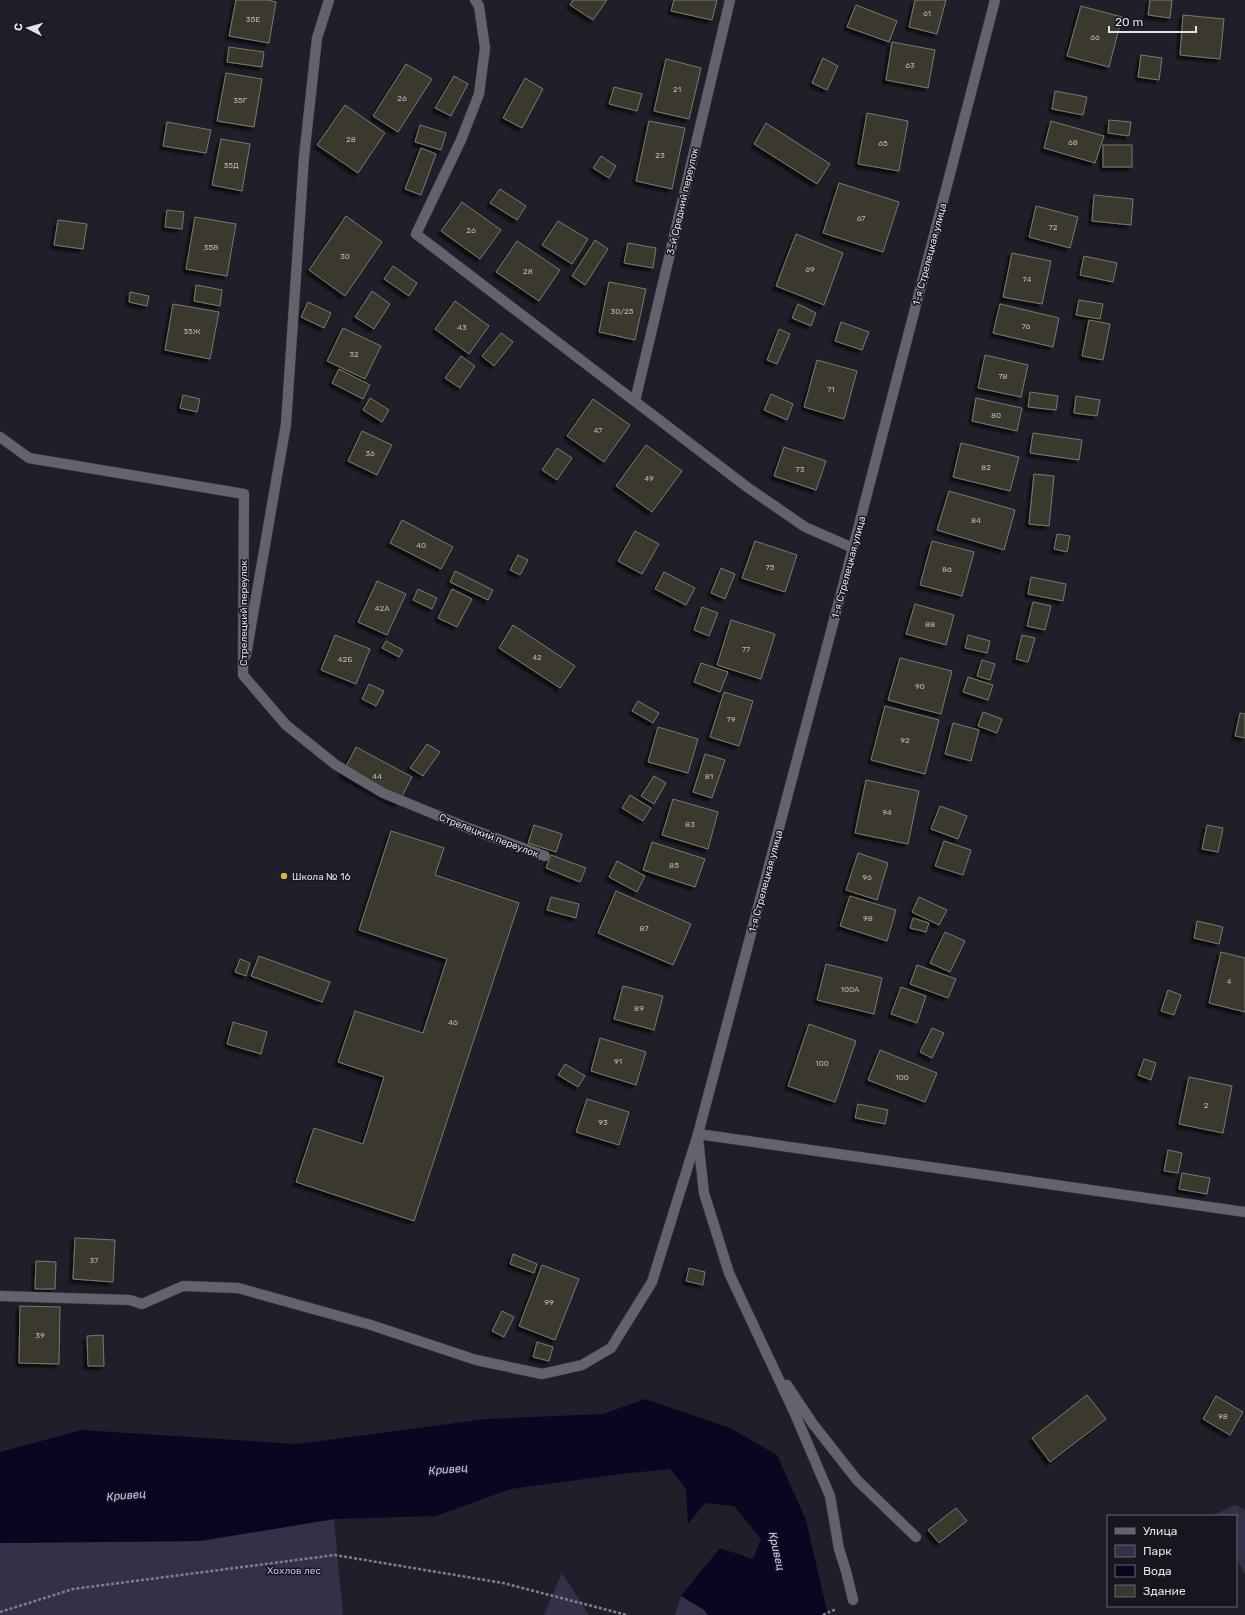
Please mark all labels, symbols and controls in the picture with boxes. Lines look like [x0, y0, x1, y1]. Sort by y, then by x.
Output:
north arrow [8, 8, 48, 48]
scale bar [1109, 8, 1196, 34]
house number: 61 [923, 9, 931, 18]
house number: 35Е [246, 15, 260, 24]
text: 20 m [1115, 15, 1143, 29]
text: С [12, 22, 25, 32]
house number: 66 [1090, 33, 1100, 42]
house number: 63 [905, 61, 915, 70]
house number: 21 [673, 85, 681, 94]
house number: 26 [397, 94, 407, 103]
house number: 35Г [233, 96, 248, 105]
house number: 28 [346, 135, 356, 144]
house number: 68 [1068, 138, 1078, 147]
house number: 65 [878, 139, 888, 148]
street label: 3-й Средний переулок [665, 146, 701, 256]
house number: 23 [655, 151, 665, 160]
house number: 35Д [223, 161, 239, 170]
street label: 1-я Стрелецкая улица [911, 202, 949, 307]
house number: 67 [857, 214, 865, 223]
house number: 72 [1049, 223, 1058, 232]
house number: 26 [466, 226, 476, 235]
house number: 35В [204, 243, 218, 252]
house number: 30 [340, 252, 350, 261]
house number: 69 [805, 265, 815, 274]
house number: 28 [523, 267, 533, 276]
house number: 74 [1023, 275, 1031, 284]
house number: 30/25 [611, 307, 634, 316]
house number: 76 [1022, 322, 1031, 331]
house number: 43 [457, 323, 467, 332]
house number: 35Ж [183, 327, 201, 336]
house number: 32 [349, 350, 359, 359]
house number: 78 [998, 372, 1008, 381]
house number: 71 [827, 385, 835, 394]
house number: 80 [991, 411, 1001, 420]
house number: 47 [594, 426, 602, 435]
house number: 36 [365, 449, 375, 458]
house number: 82 [981, 463, 991, 472]
house number: 73 [796, 465, 805, 474]
house number: 49 [644, 474, 654, 483]
street label: 1-я Стрелецкая улица [830, 515, 868, 620]
house number: 84 [971, 516, 981, 525]
house number: 40 [416, 541, 426, 550]
street label: Стрелецкий переулок [238, 559, 250, 666]
house number: 75 [766, 563, 775, 572]
house number: 86 [942, 565, 952, 574]
house number: 42А [374, 604, 390, 613]
house number: 88 [925, 620, 935, 629]
house number: 77 [742, 645, 750, 654]
house number: 42 [532, 653, 542, 662]
house number: 42Б [338, 655, 352, 664]
house number: 90 [915, 682, 925, 691]
house number: 79 [727, 715, 736, 724]
house number: 92 [900, 736, 910, 745]
house number: 44 [372, 772, 382, 781]
house number: 81 [705, 772, 713, 781]
house number: 94 [882, 808, 892, 817]
street label: Стрелецкий переулок [437, 811, 541, 861]
house number: 83 [685, 820, 695, 829]
street label: 1-я Стрелецкая улица [747, 829, 785, 934]
house number: 85 [669, 861, 679, 870]
marker: Школа № 16 [279, 871, 289, 881]
place label: Школа № 16 [292, 871, 350, 883]
house number: 96 [862, 873, 872, 882]
house number: 98 [863, 914, 873, 923]
house number: 87 [639, 924, 649, 933]
house number: 4 [1227, 977, 1232, 986]
house number: 100А [841, 985, 860, 994]
house number: 89 [634, 1004, 644, 1013]
house number: 46 [448, 1018, 458, 1027]
house number: 91 [614, 1057, 622, 1066]
house number: 100 [815, 1059, 829, 1068]
house number: 100 [895, 1073, 909, 1082]
house number: 2 [1204, 1101, 1209, 1110]
house number: 93 [598, 1118, 608, 1127]
house number: 37 [90, 1256, 98, 1265]
house number: 99 [544, 1298, 554, 1307]
house number: 39 [35, 1331, 45, 1340]
house number: 98 [1218, 1412, 1228, 1421]
water label: Кривец [428, 1461, 468, 1478]
water label: Кривец [106, 1487, 146, 1504]
legend [1107, 1515, 1237, 1607]
text: Улица [1143, 1524, 1177, 1538]
water label: Кривец [766, 1530, 787, 1572]
text: Парк [1143, 1544, 1172, 1558]
text: Вода [1143, 1564, 1172, 1578]
park label: Хохлов лес [267, 1565, 321, 1577]
text: Здание [1143, 1584, 1186, 1598]

